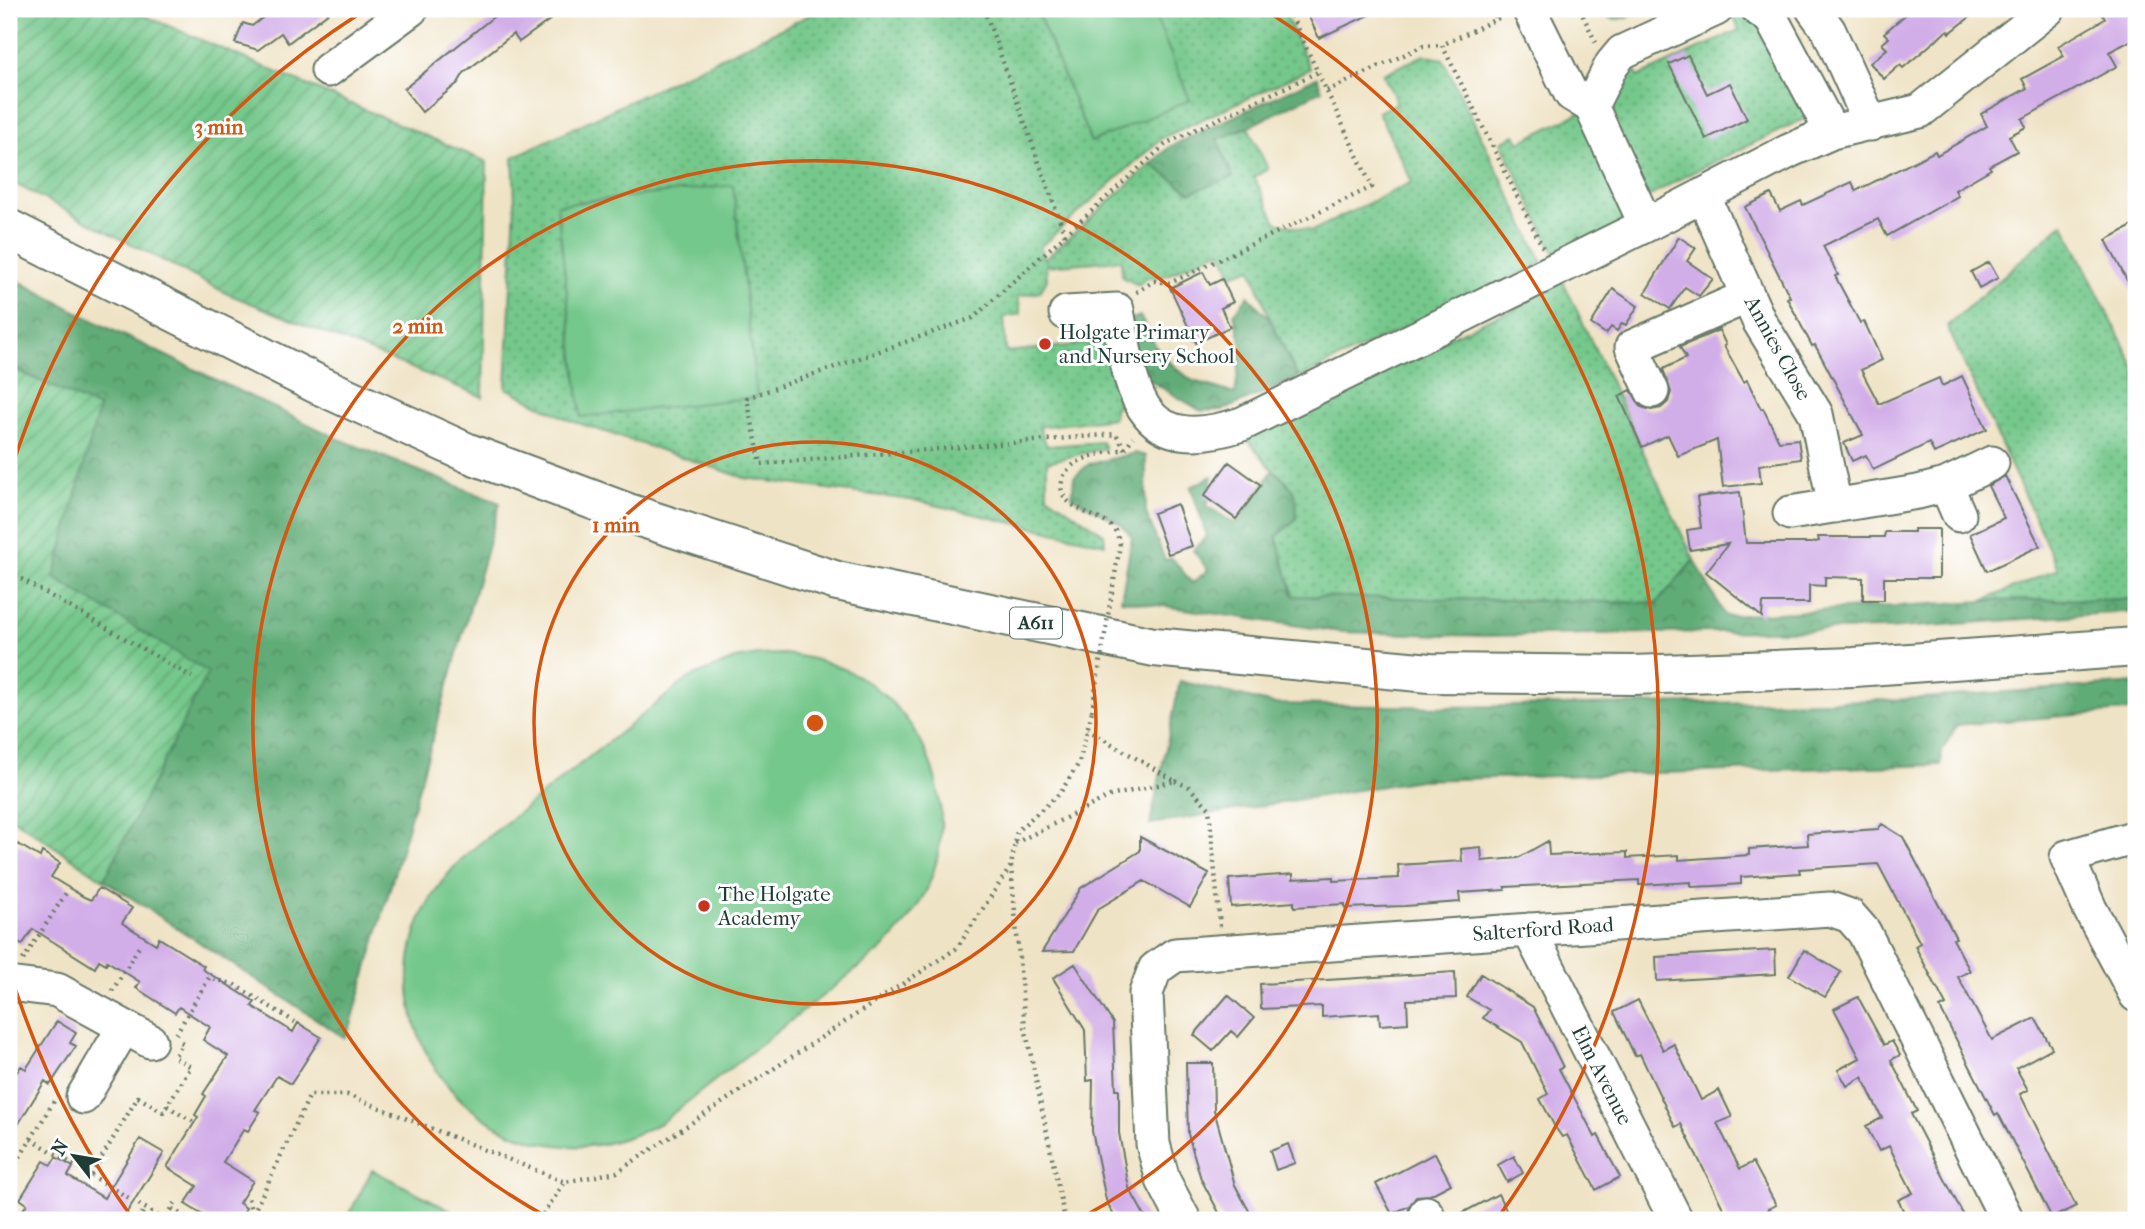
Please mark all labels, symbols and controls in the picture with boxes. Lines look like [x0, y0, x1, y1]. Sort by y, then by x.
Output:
text: 3 min [195, 115, 244, 139]
street label: Annies Close [1739, 291, 1816, 404]
text: 2 min [392, 314, 444, 338]
place label: Holgate Primary and Nursery School [1059, 320, 1235, 368]
marker: Holgate Primary and Nursery School [1037, 336, 1053, 352]
text: 1 min [592, 513, 641, 537]
road number: A611 [1010, 608, 1062, 638]
centre of rings [803, 711, 827, 735]
place label: The Holgate Academy [717, 882, 831, 930]
marker: The Holgate Academy [696, 898, 712, 914]
street label: Salterford Road [1472, 912, 1615, 946]
street label: Elm Avenue [1567, 1021, 1637, 1129]
north arrow [38, 1120, 108, 1190]
text: N [47, 1135, 74, 1160]

